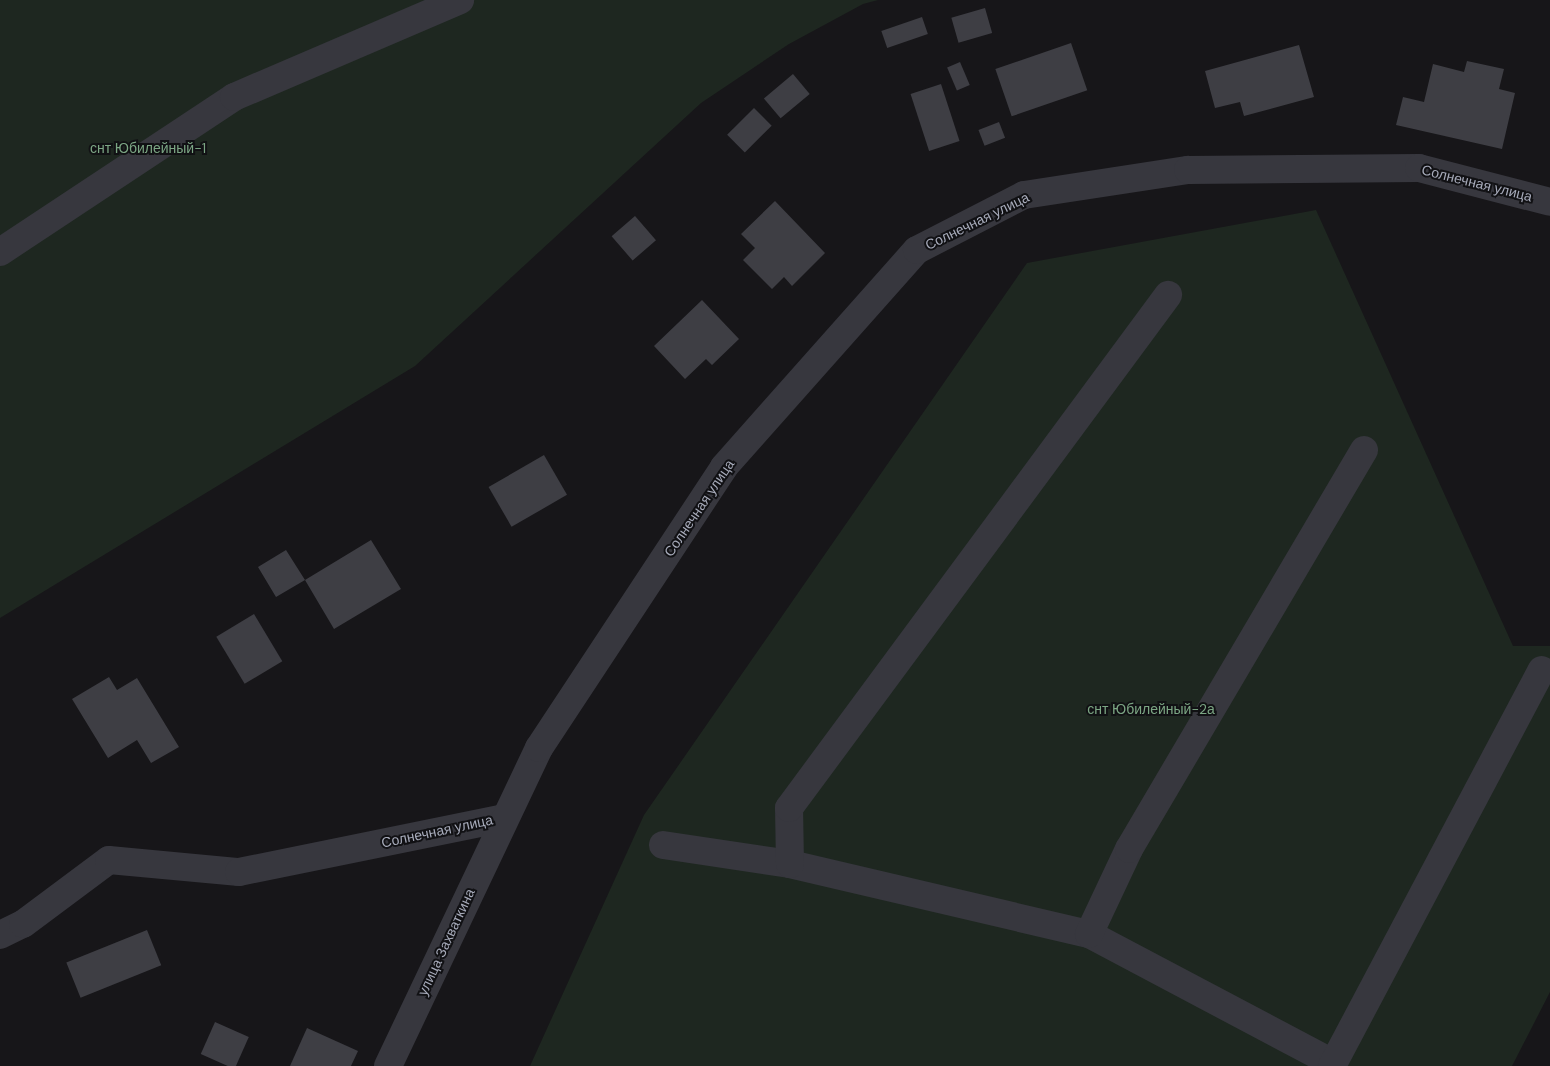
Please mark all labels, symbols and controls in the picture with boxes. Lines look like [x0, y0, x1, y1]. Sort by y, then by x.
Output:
park label: снт Юбилейный-1 [90, 140, 206, 156]
street label: Солнечная улица [1420, 161, 1534, 205]
street label: Солнечная улица [922, 189, 1032, 253]
street label: Солнечная улица [660, 456, 738, 560]
park label: снт Юбилейный-2а [1087, 701, 1215, 717]
street label: Солнечная улица [380, 811, 494, 851]
street label: улица Захваткина [414, 886, 478, 998]

